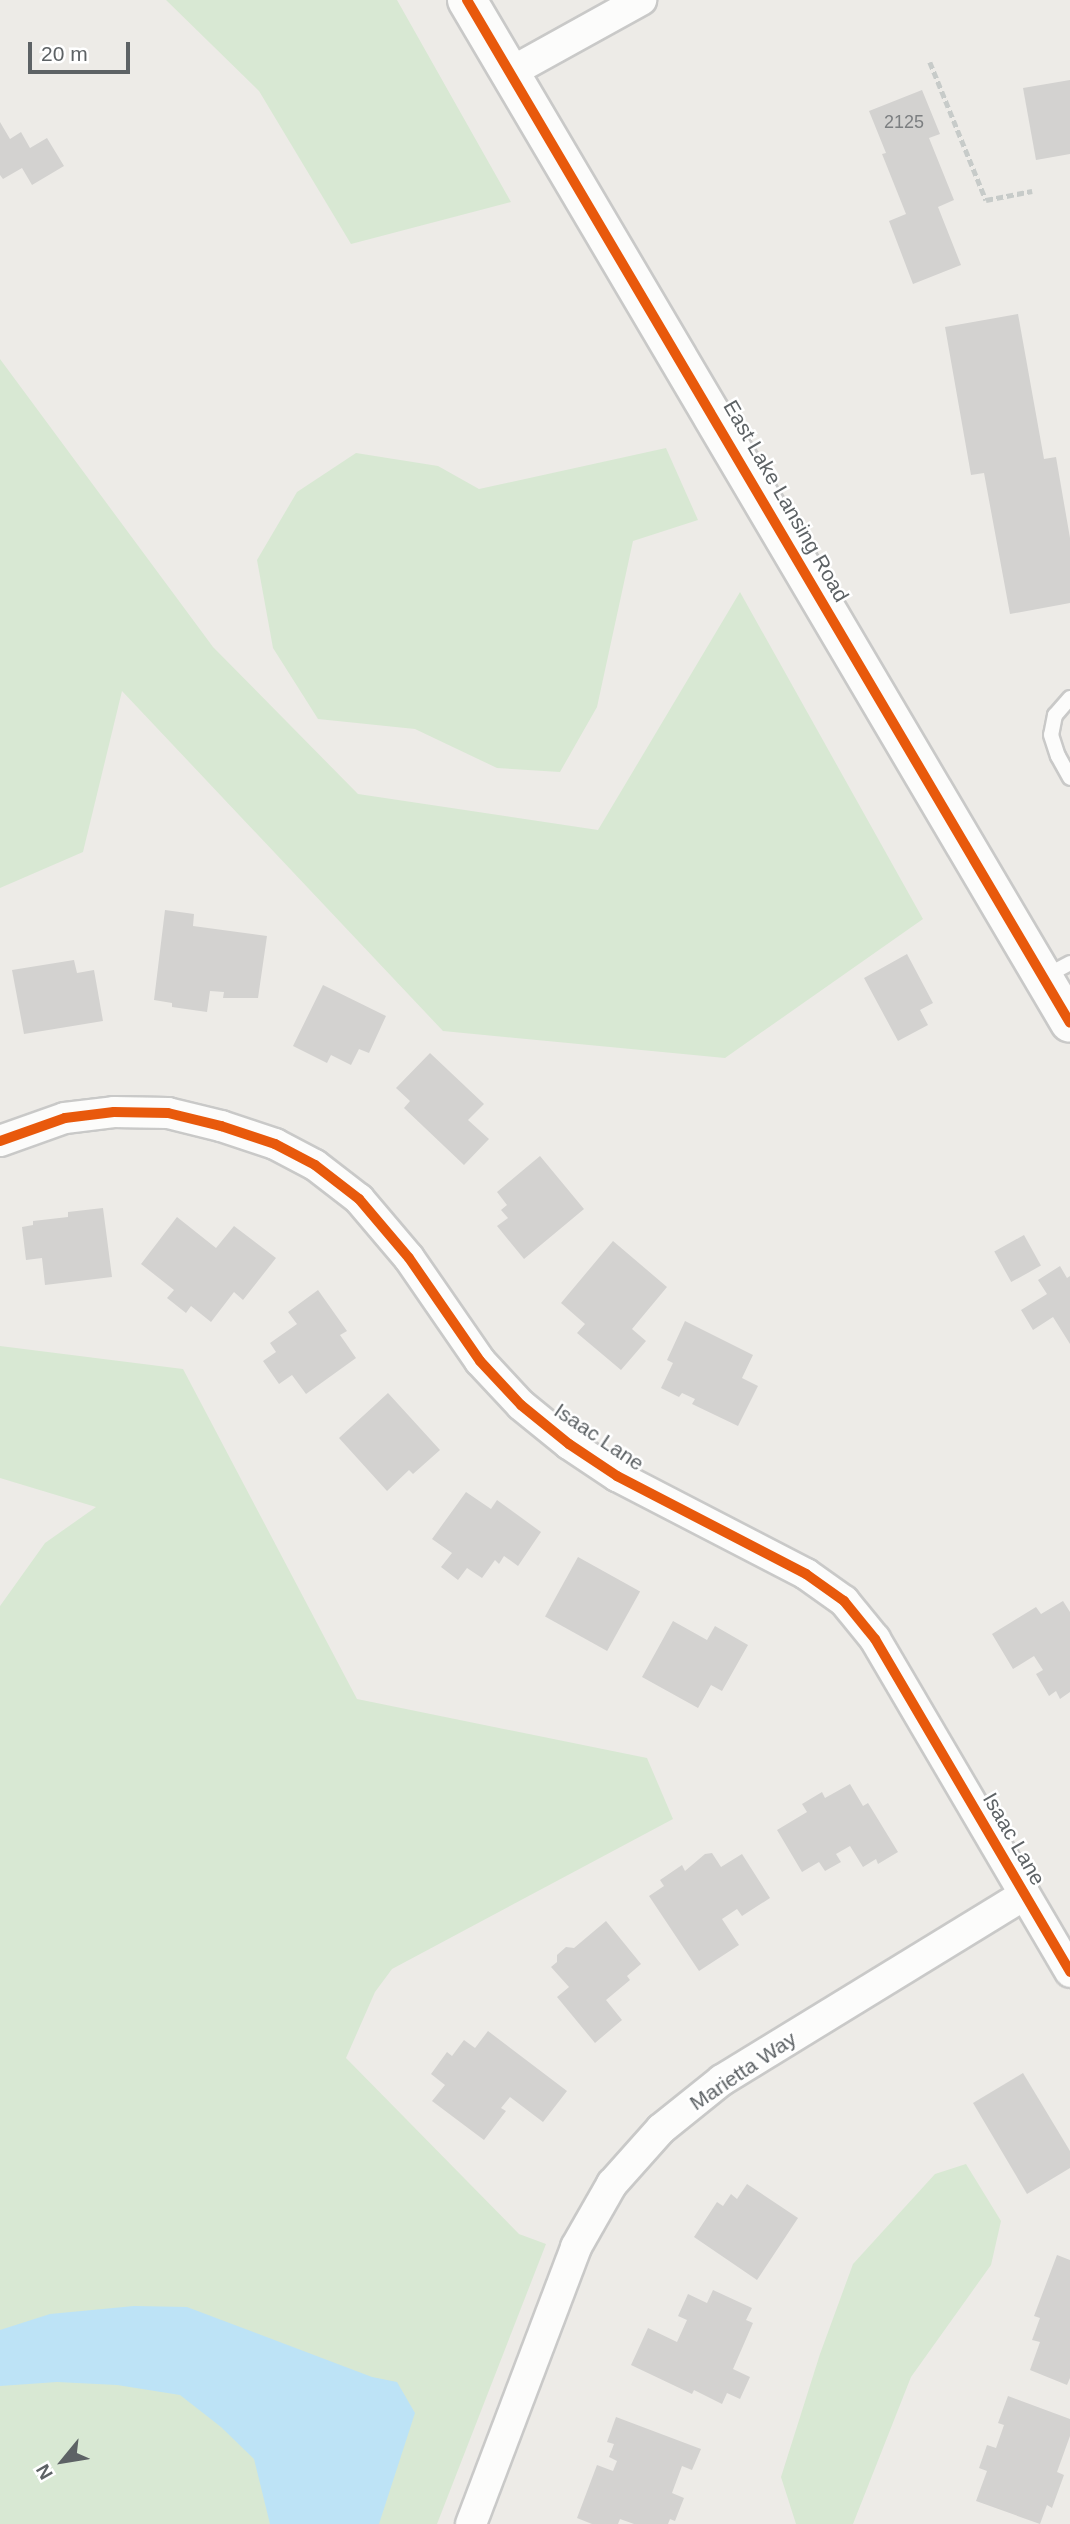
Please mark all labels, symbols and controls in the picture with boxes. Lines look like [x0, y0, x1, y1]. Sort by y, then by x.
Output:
scale bar [32, 28, 133, 72]
text: 20 m [41, 42, 88, 65]
house number: 2125 [884, 111, 924, 133]
street label: East Lake Lansing Road [718, 396, 854, 606]
street label: Isaac Lane [549, 1398, 649, 1476]
street label: Isaac Lane [977, 1788, 1051, 1890]
street label: Marietta Way [685, 2026, 801, 2116]
north arrow [28, 2426, 98, 2496]
text: N [32, 2461, 57, 2483]

